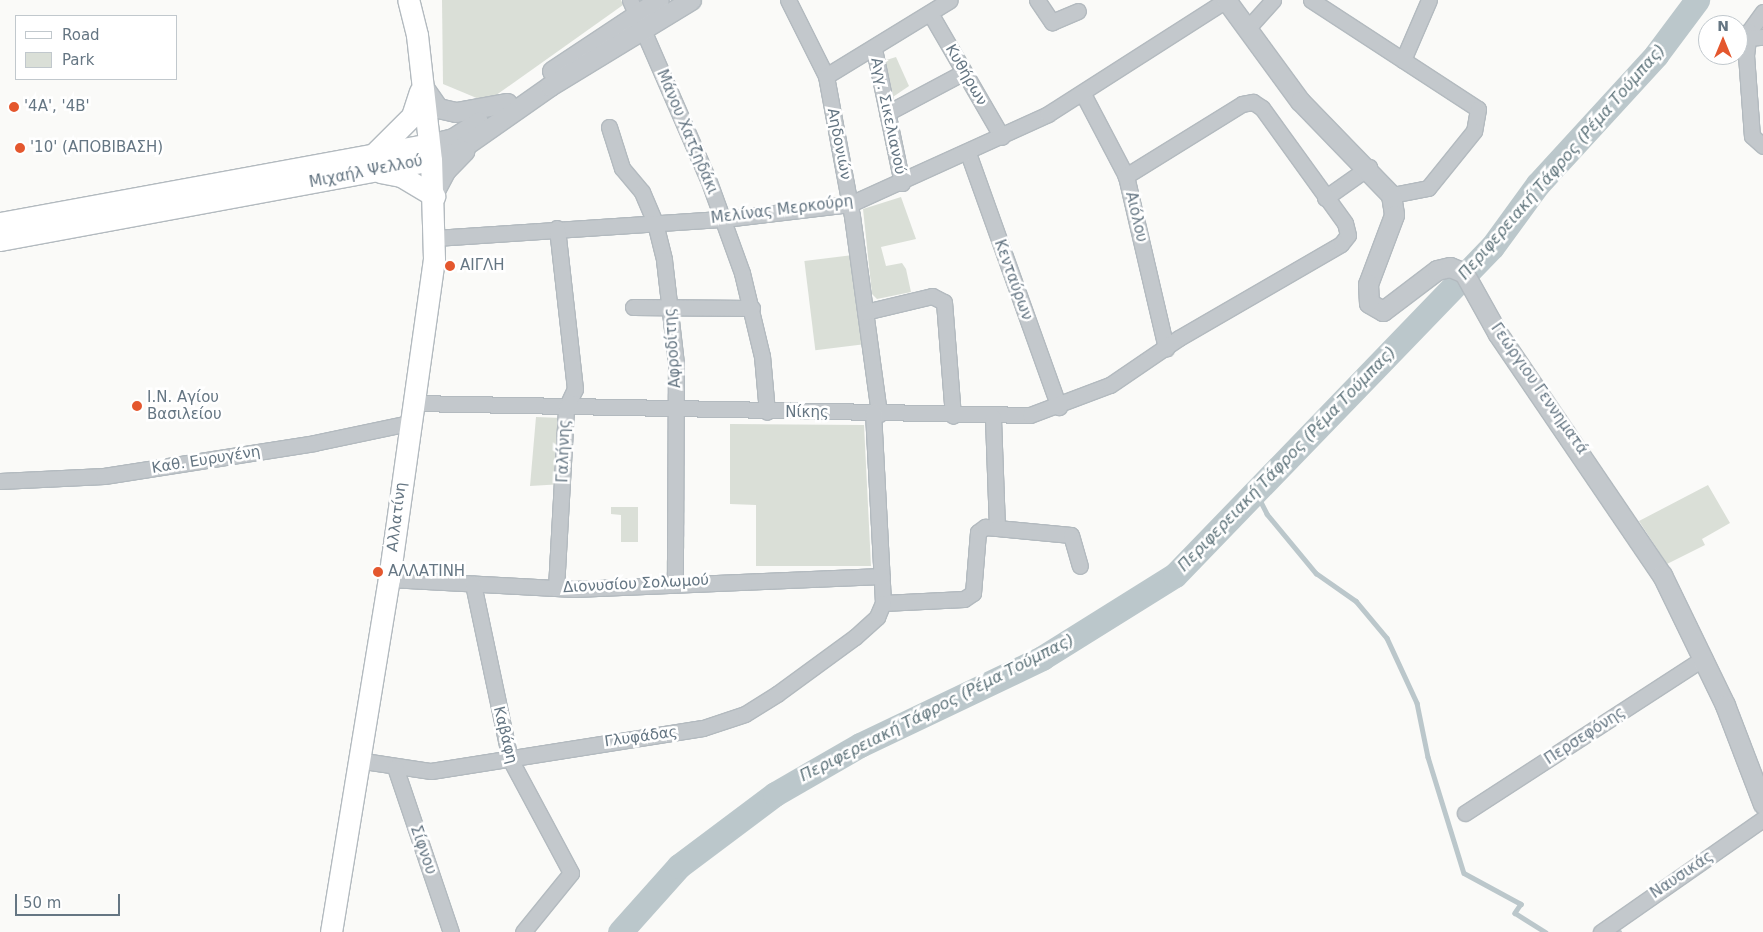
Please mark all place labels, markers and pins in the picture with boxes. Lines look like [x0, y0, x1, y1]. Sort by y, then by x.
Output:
place label: '4Α', '4Β' [24, 98, 90, 116]
marker: '4Α', '4Β' [8, 101, 20, 113]
place label: '10' (ΑΠΟΒΙΒΑΣΗ) [30, 139, 163, 157]
marker: '10' (ΑΠΟΒΙΒΑΣΗ) [14, 142, 26, 154]
place label: ΑΙΓΛΗ [460, 257, 505, 275]
marker: ΑΙΓΛΗ [444, 260, 456, 272]
place label: Ι.Ν. Αγίου Βασιλείου [147, 388, 222, 423]
marker: Ι.Ν. Αγίου Βασιλείου [131, 400, 143, 412]
place label: ΑΛΛΑΤΙΝΗ [388, 563, 465, 581]
marker: ΑΛΛΑΤΙΝΗ [372, 566, 384, 578]

